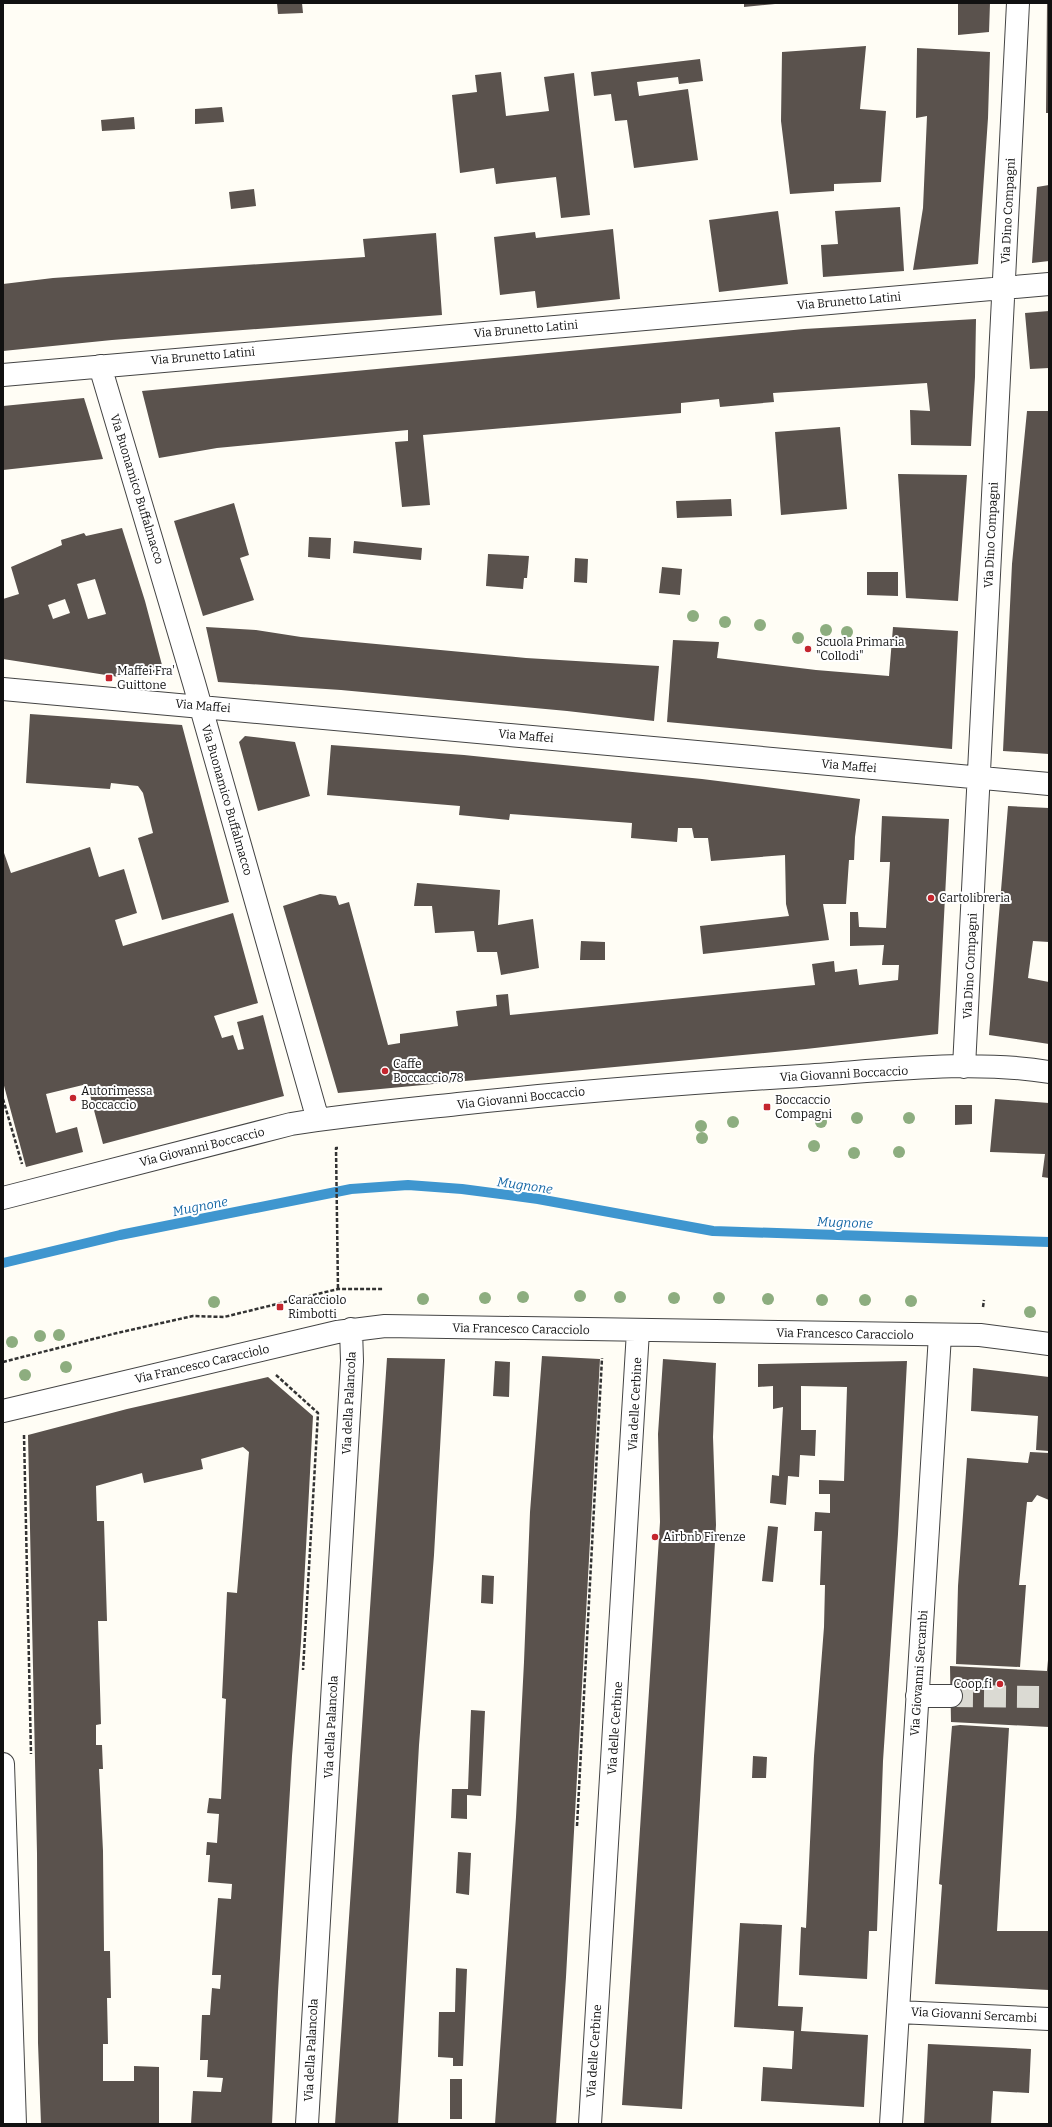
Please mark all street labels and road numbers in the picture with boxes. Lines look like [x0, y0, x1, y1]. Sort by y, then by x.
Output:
street label: Via Dino Compagni [998, 157, 1018, 264]
street label: Via Brunetto Latini [796, 289, 902, 313]
street label: Via Brunetto Latini [473, 317, 579, 341]
street label: Via Brunetto Latini [150, 344, 256, 368]
street label: Via Buonamico Buffalmacco [107, 412, 167, 566]
street label: Via Dino Compagni [981, 481, 1001, 588]
street label: Via Maffei [175, 697, 232, 715]
street label: Via Buonamico Buffalmacco [199, 723, 255, 877]
street label: Via Maffei [498, 727, 555, 745]
street label: Via Maffei [821, 757, 878, 775]
street label: Via Dino Compagni [960, 912, 980, 1019]
street label: Via Giovanni Boccaccio [780, 1064, 909, 1084]
street label: Via Giovanni Boccaccio [456, 1084, 586, 1112]
street label: Via Giovanni Boccaccio [138, 1125, 266, 1169]
street label: Via Francesco Caracciolo [452, 1321, 590, 1337]
street label: Via Francesco Caracciolo [776, 1326, 914, 1342]
street label: Via Francesco Caracciolo [133, 1342, 271, 1386]
street label: Via della Palancola [339, 1351, 359, 1455]
street label: Via delle Cerbine [626, 1357, 644, 1451]
street label: Via Giovanni Sercambi [908, 1609, 930, 1736]
street label: Via della Palancola [321, 1675, 341, 1779]
street label: Via delle Cerbine [605, 1681, 625, 1775]
street label: Via della Palancola [301, 1998, 321, 2102]
street label: Via delle Cerbine [584, 2004, 604, 2098]
street label: Via Giovanni Sercambi [911, 2005, 1038, 2025]

